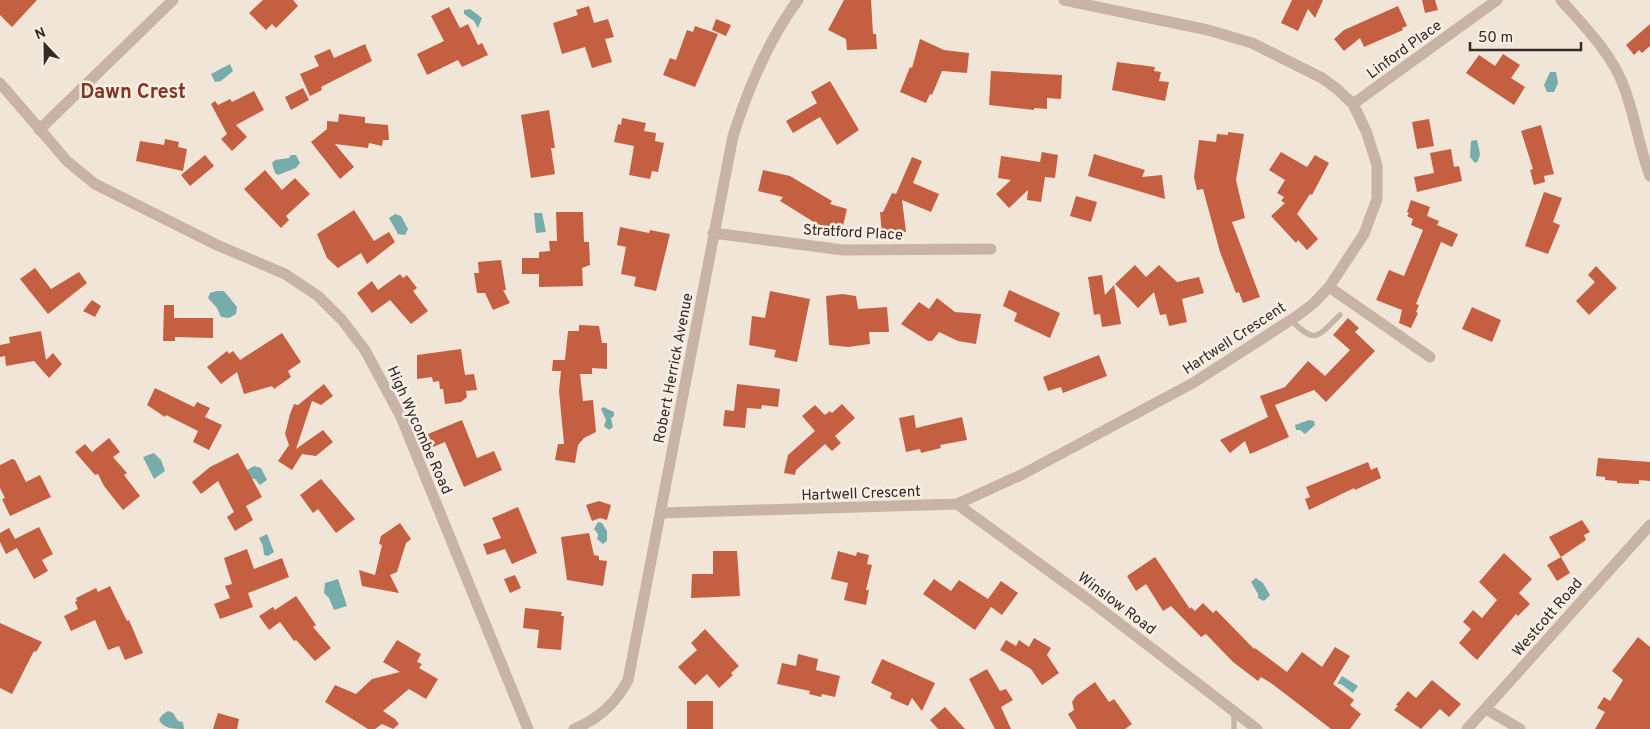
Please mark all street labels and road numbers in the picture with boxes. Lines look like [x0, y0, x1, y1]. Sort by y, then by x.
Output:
street label: Linford Place [1364, 17, 1446, 84]
street label: Stratford Place [802, 221, 903, 246]
street label: Robert Herrick Avenue [651, 292, 698, 445]
street label: Hartwell Crescent [1180, 299, 1290, 380]
street label: High Wycombe Road [382, 364, 455, 498]
street label: Hartwell Crescent [801, 483, 921, 506]
street label: Winslow Road [1073, 569, 1159, 640]
street label: Westcott Road [1509, 575, 1587, 661]

